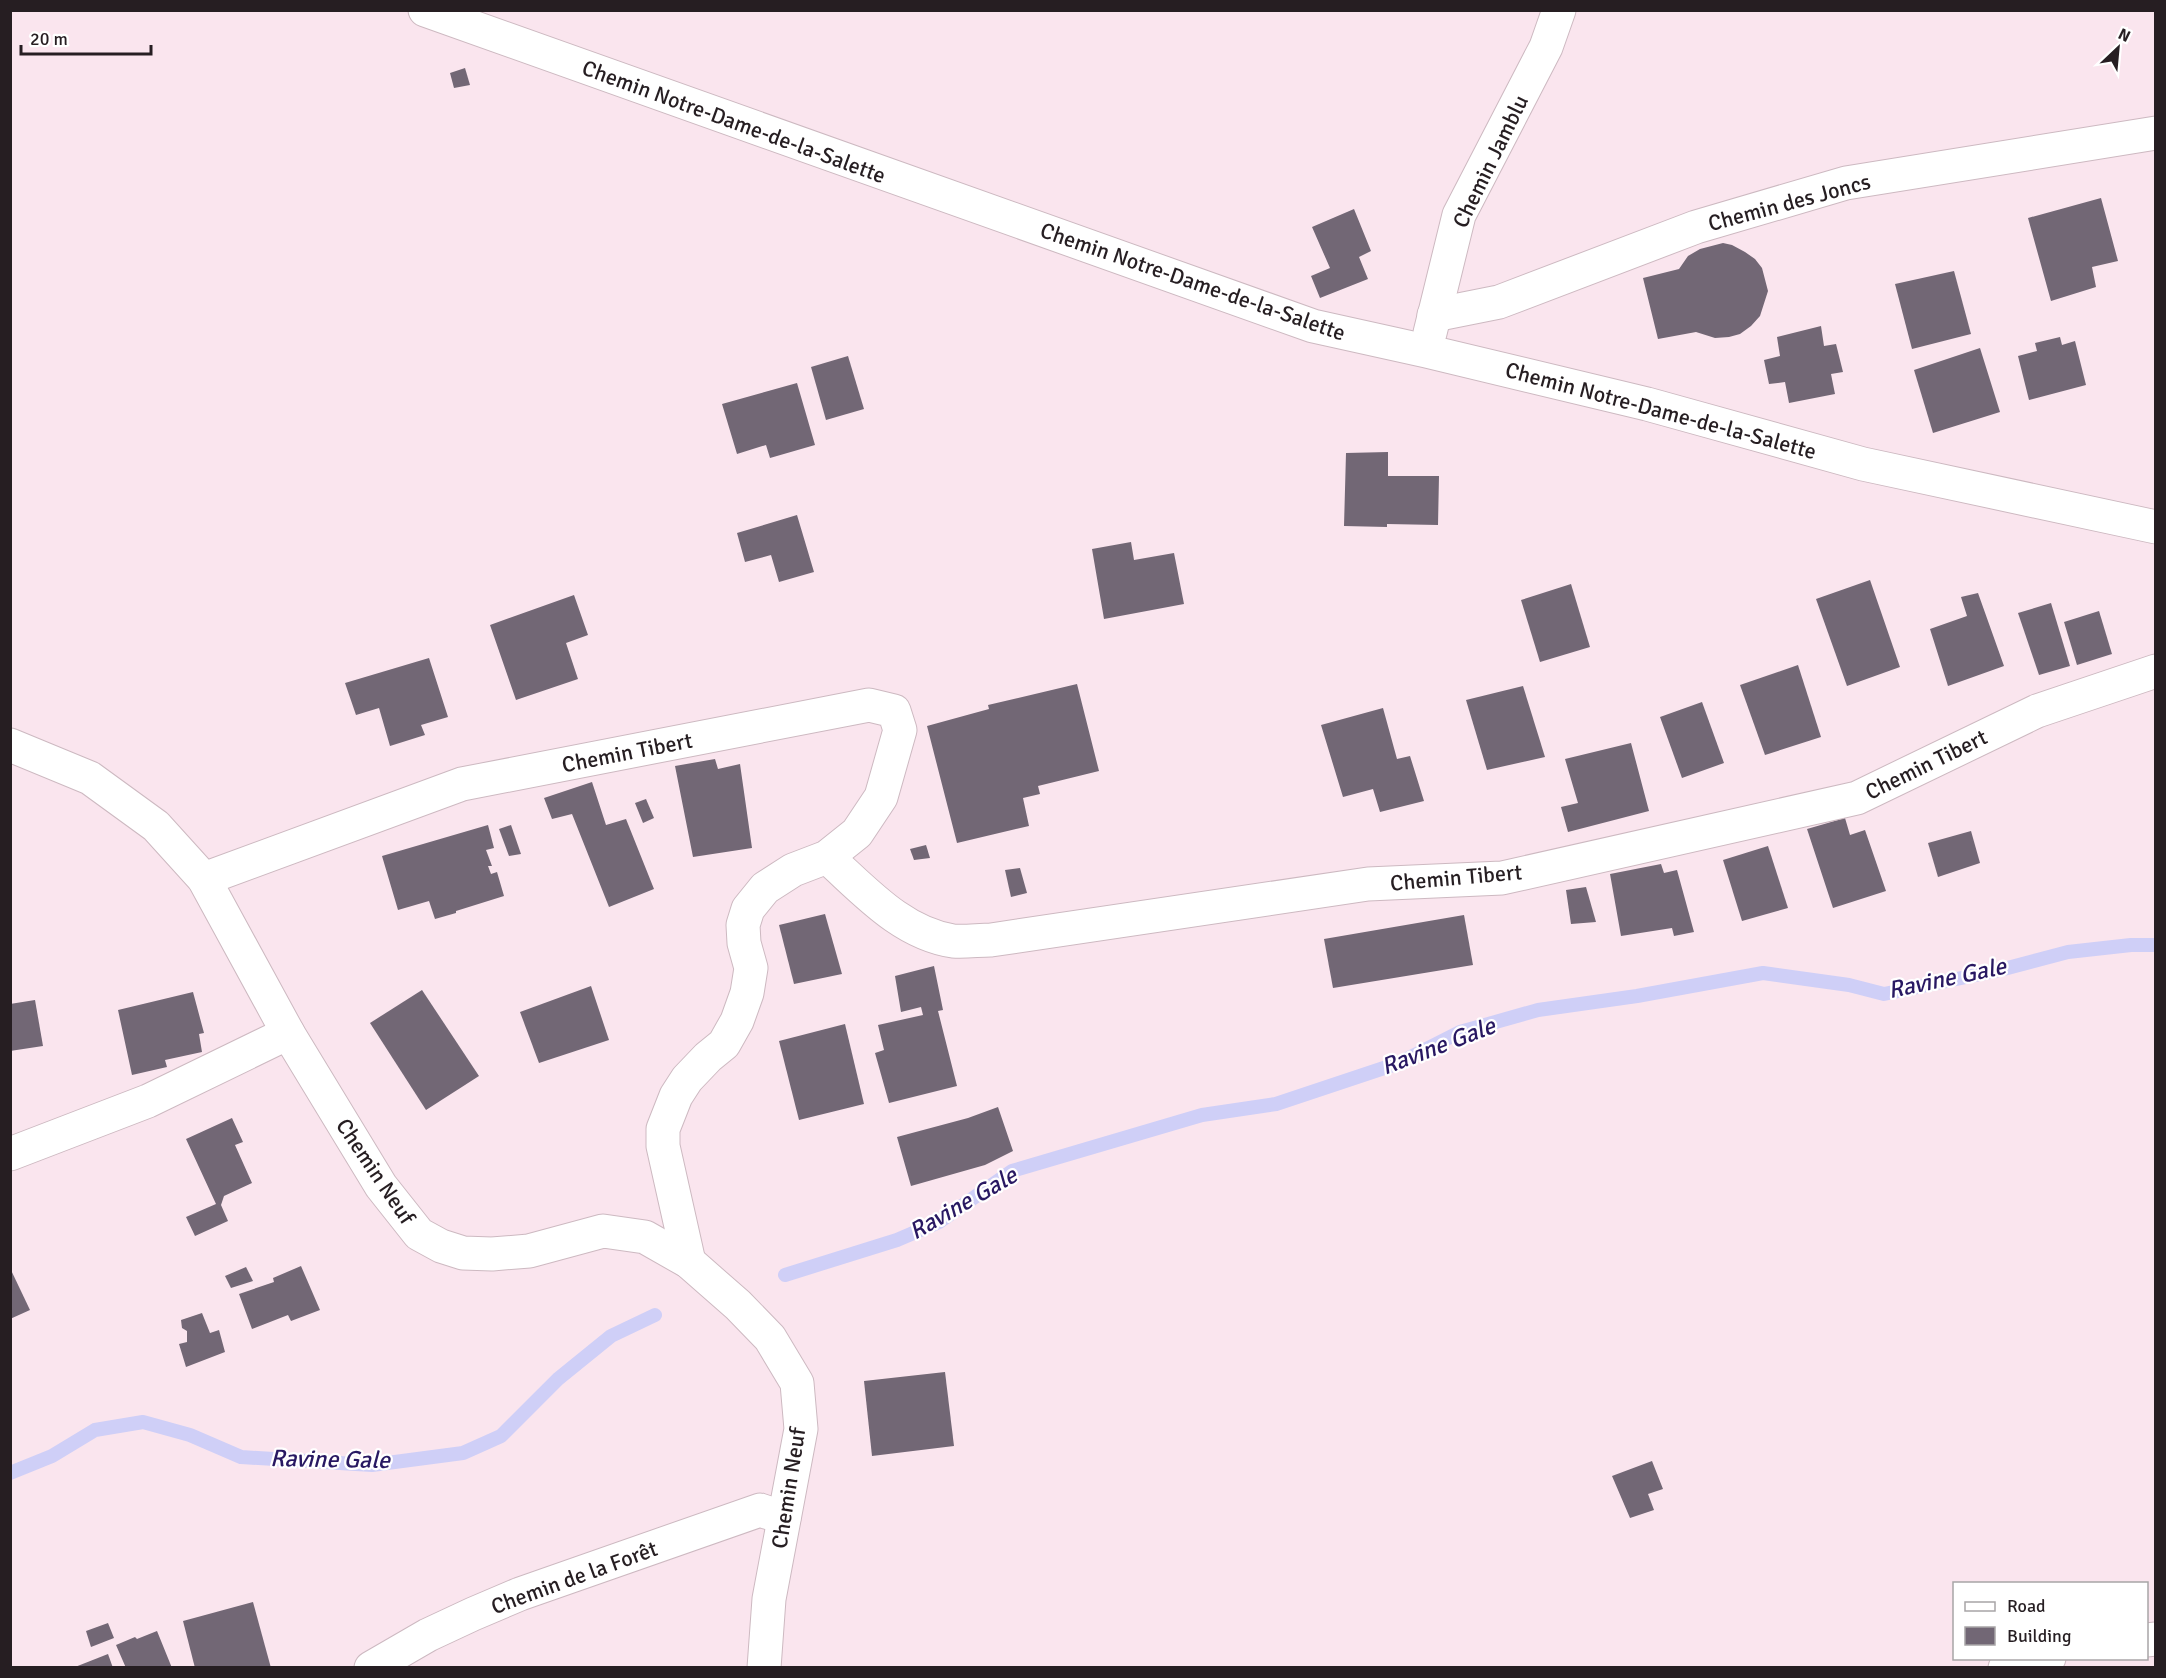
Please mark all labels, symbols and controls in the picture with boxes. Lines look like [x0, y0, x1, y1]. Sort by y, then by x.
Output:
scale bar [21, 18, 152, 56]
north arrow [2088, 18, 2148, 78]
text: N [2115, 24, 2134, 47]
text: 20 m [30, 28, 68, 50]
street label: Chemin Notre-Dame-de-la-Salette [578, 54, 889, 189]
street label: Chemin Jamblu [1447, 90, 1534, 232]
street label: Chemin des Joncs [1705, 168, 1873, 237]
street label: Chemin Notre-Dame-de-la-Salette [1037, 216, 1349, 346]
street label: Chemin Notre-Dame-de-la-Salette [1502, 356, 1819, 465]
street label: Chemin Tibert [1861, 723, 1992, 806]
street label: Chemin Tibert [560, 727, 695, 778]
street label: Chemin Tibert [1389, 858, 1523, 897]
water label: Ravine Gale [1885, 951, 2010, 1005]
water label: Ravine Gale [1377, 1010, 1500, 1081]
street label: Chemin Neuf [330, 1113, 422, 1231]
water label: Ravine Gale [904, 1160, 1023, 1246]
street label: Chemin Neuf [766, 1424, 812, 1550]
water label: Ravine Gale [270, 1443, 391, 1475]
street label: Chemin de la Forêt [487, 1535, 661, 1620]
legend [1953, 1582, 2148, 1660]
text: Road [2007, 1595, 2046, 1617]
text: Building [2007, 1625, 2071, 1647]

